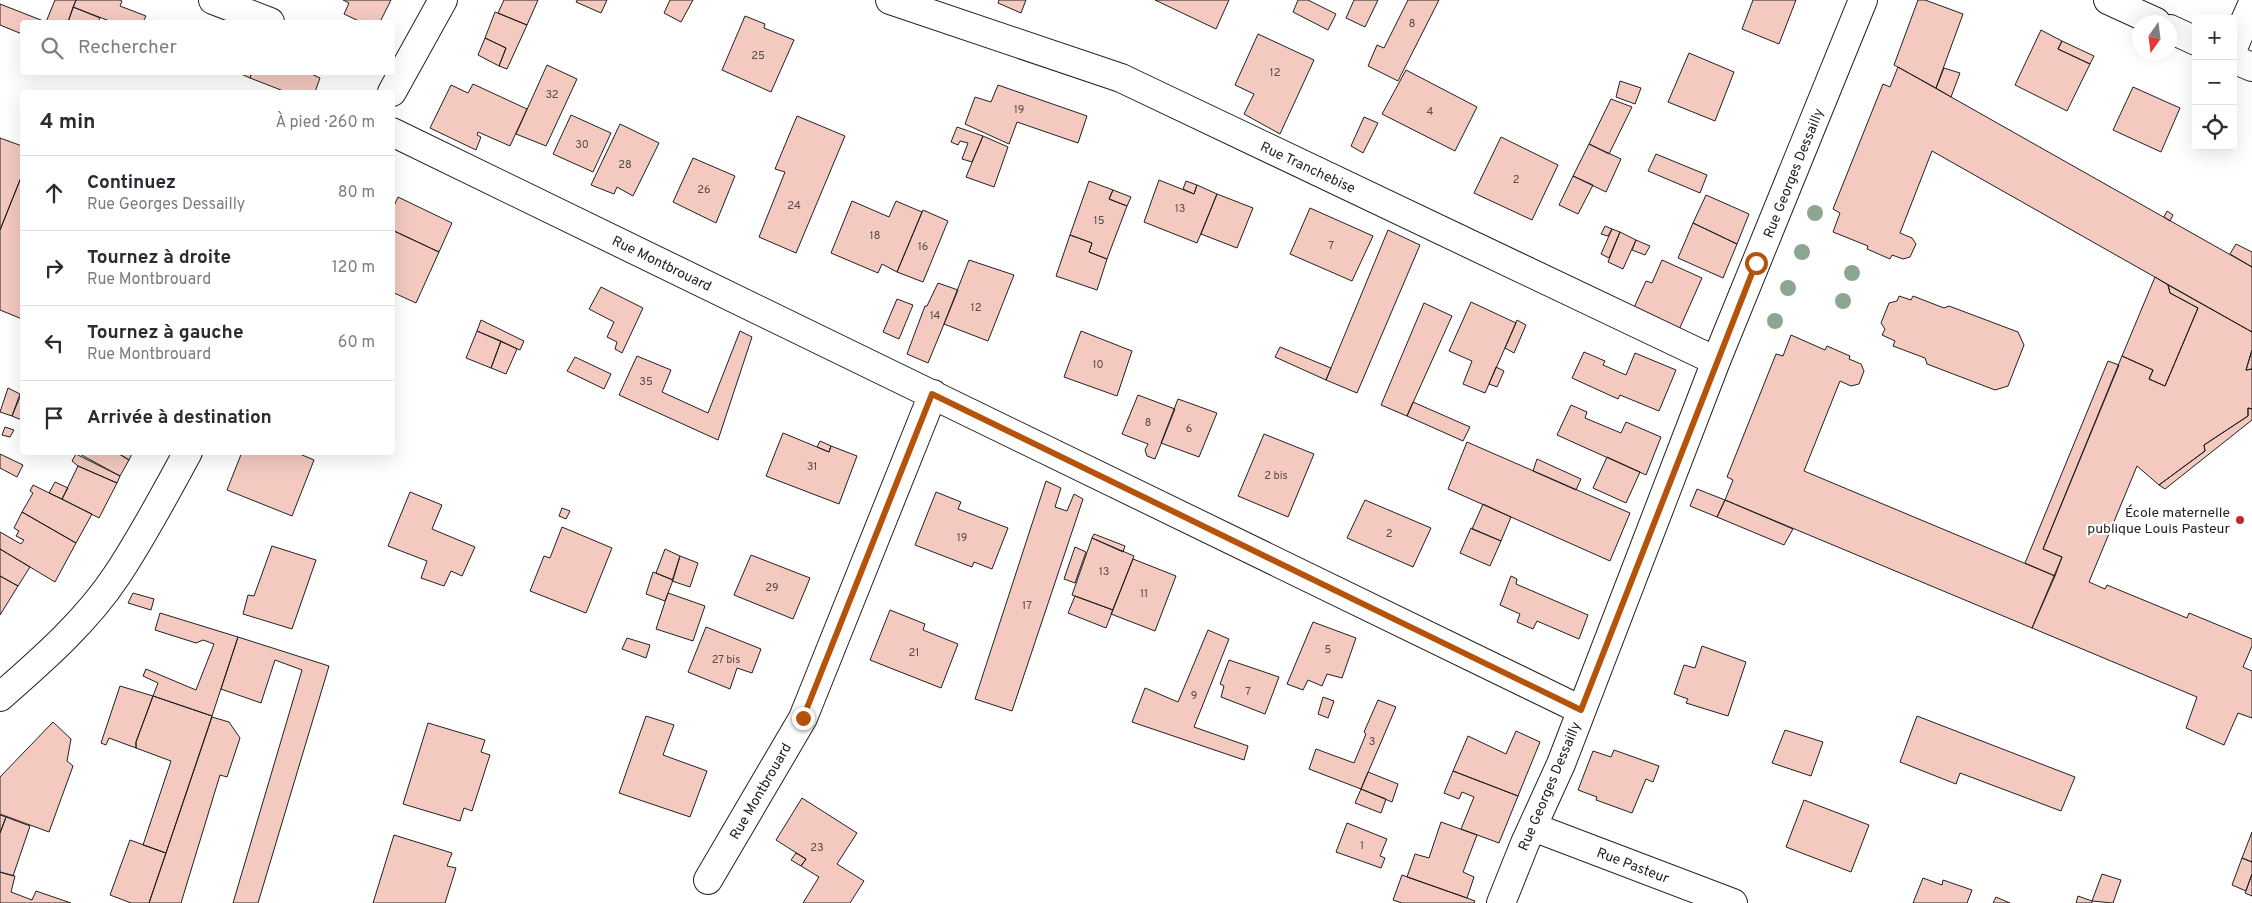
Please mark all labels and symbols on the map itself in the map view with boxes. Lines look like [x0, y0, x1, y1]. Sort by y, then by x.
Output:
north arrow [2132, 15, 2177, 60]
house number: 8 [1409, 17, 1415, 31]
house number: 25 [751, 49, 765, 63]
house number: 12 [1270, 66, 1280, 80]
house number: 32 [545, 88, 559, 102]
house number: 19 [1014, 103, 1024, 117]
house number: 4 [1427, 105, 1434, 119]
street label: Rue Georges Dessailly [1761, 106, 1828, 241]
house number: 30 [575, 138, 589, 152]
street label: Rue Tranchebise [1257, 139, 1358, 198]
house number: 28 [618, 158, 632, 172]
house number: 2 [1513, 173, 1519, 187]
house number: 26 [697, 183, 711, 197]
house number: 24 [787, 199, 801, 213]
house number: 13 [1175, 202, 1185, 216]
house number: 15 [1094, 214, 1105, 228]
house number: 18 [870, 229, 880, 243]
street label: Rue Montbrouard [609, 233, 714, 296]
house number: 7 [1328, 239, 1334, 253]
house number: 16 [918, 240, 928, 254]
route start [1745, 252, 1768, 275]
house number: 12 [971, 301, 981, 315]
house number: 14 [930, 309, 941, 323]
house number: 10 [1092, 358, 1104, 372]
house number: 35 [639, 375, 653, 389]
house number: 8 [1145, 416, 1151, 430]
house number: 6 [1186, 422, 1192, 436]
house number: 31 [807, 460, 817, 474]
house number: 2 bis [1264, 469, 1288, 483]
place label: École maternelle publique Louis Pasteur [2087, 504, 2231, 538]
marker: École maternelle publique Louis Pasteur [2234, 514, 2246, 526]
house number: 2 [1386, 527, 1392, 541]
house number: 19 [957, 531, 967, 545]
house number: 13 [1099, 565, 1109, 579]
house number: 29 [765, 581, 779, 595]
house number: 11 [1140, 587, 1148, 601]
house number: 17 [1022, 599, 1032, 613]
house number: 5 [1325, 643, 1332, 657]
house number: 21 [909, 646, 919, 660]
house number: 27 bis [712, 653, 740, 667]
house number: 7 [1245, 685, 1251, 699]
house number: 9 [1191, 689, 1197, 703]
route end [792, 707, 815, 730]
street label: Rue Georges Dessailly [1515, 720, 1585, 854]
house number: 3 [1369, 735, 1375, 749]
street label: Rue Montbrouard [727, 740, 796, 843]
house number: 1 [1360, 839, 1364, 853]
house number: 23 [810, 841, 824, 855]
street label: Rue Pasteur [1594, 845, 1672, 888]

